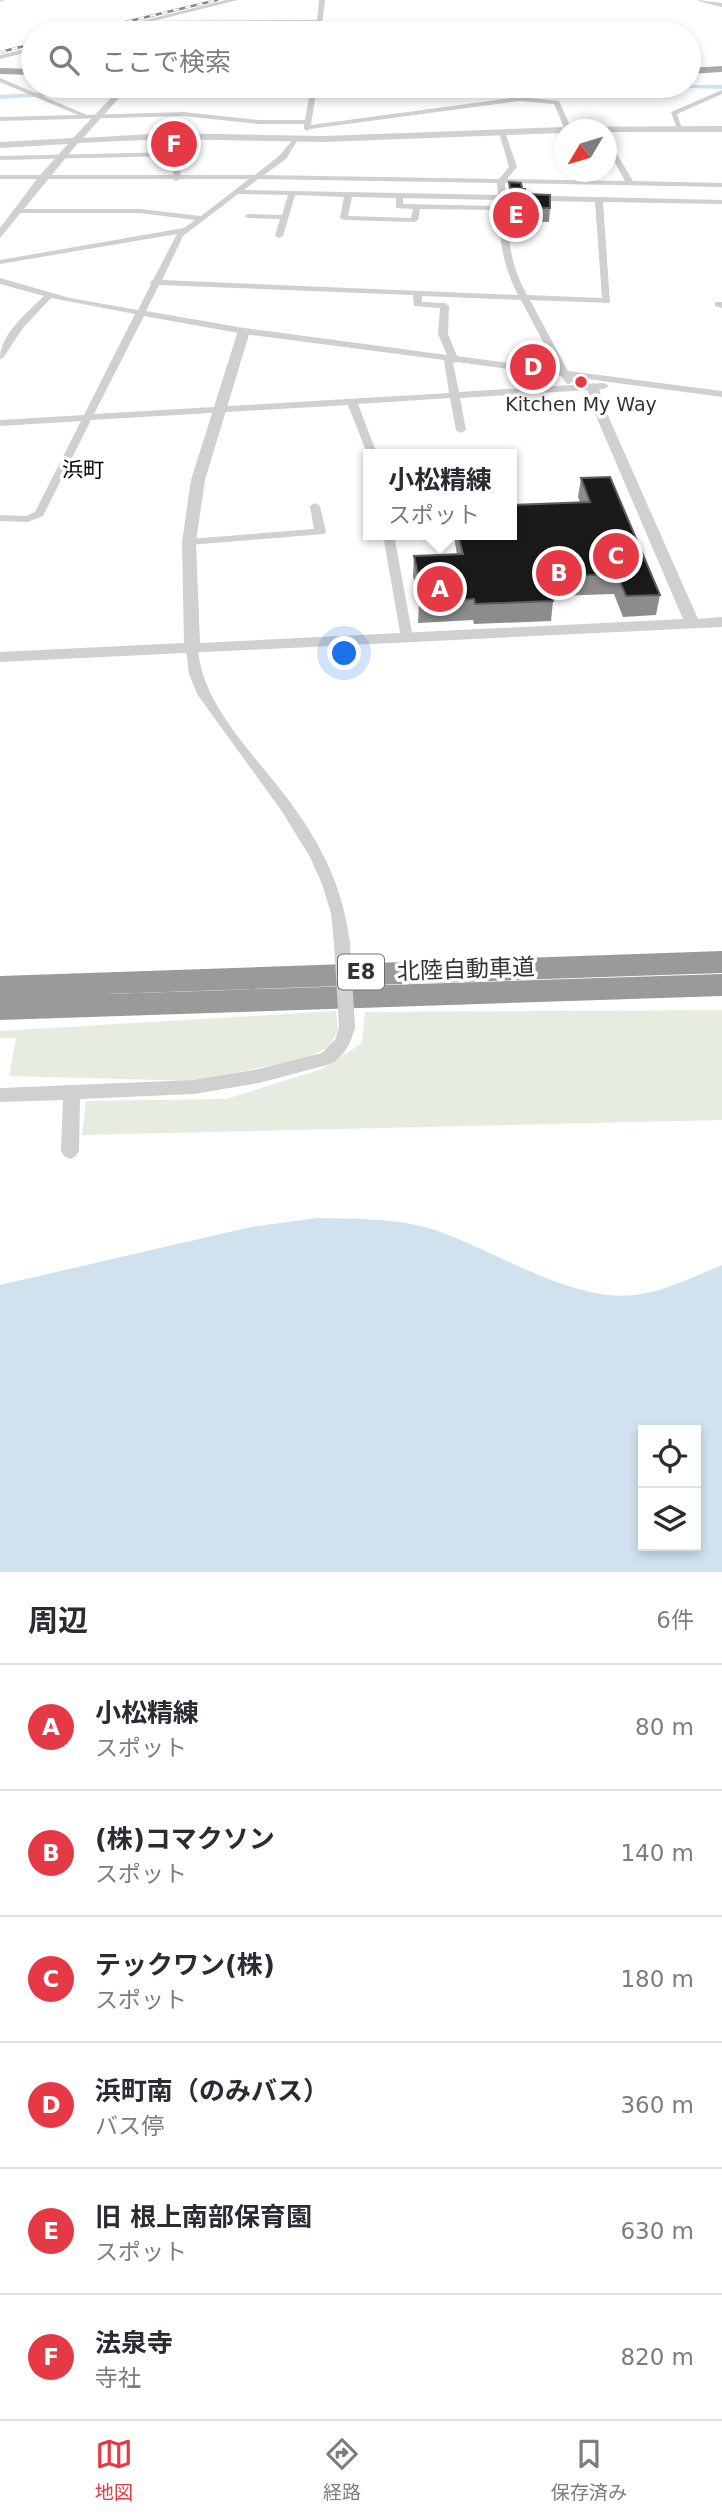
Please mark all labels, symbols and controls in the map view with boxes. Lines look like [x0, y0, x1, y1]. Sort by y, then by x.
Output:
search box [21, 21, 701, 98]
icon: search [45, 41, 83, 79]
text: ここで検索 [101, 47, 231, 77]
pin: F [151, 118, 197, 170]
north arrow [554, 119, 617, 182]
pin: E [493, 189, 539, 241]
pin: D [510, 341, 556, 393]
marker: Kitchen My Way [573, 374, 589, 390]
place label: Kitchen My Way [505, 393, 657, 415]
popup [363, 449, 517, 540]
district label: 浜町 [62, 458, 104, 482]
text: 小松精練 [388, 465, 492, 495]
text: スポット [388, 502, 480, 528]
pin: C [593, 530, 639, 582]
pin: B [536, 547, 582, 599]
pin: A [417, 563, 463, 615]
your location [327, 636, 361, 670]
road number: E8 [338, 954, 384, 990]
street label: 北陸自動車道 [397, 954, 535, 984]
map controls [638, 1425, 701, 1551]
button: locate [638, 1425, 701, 1488]
button: layers [638, 1488, 701, 1551]
text: 周辺 [28, 1603, 88, 1638]
text: 6件 [656, 1607, 694, 1633]
text: 小松精練 [95, 1698, 199, 1728]
text: A [42, 1714, 60, 1740]
text: 80 m [635, 1714, 694, 1740]
text: スポット [95, 1735, 187, 1761]
text: (株)コマクソン [95, 1824, 275, 1854]
text: B [42, 1840, 60, 1866]
text: 140 m [620, 1840, 694, 1866]
text: スポット [95, 1861, 187, 1887]
text: テックワン(株) [95, 1950, 275, 1980]
text: C [43, 1966, 59, 1992]
text: 180 m [620, 1966, 694, 1992]
text: スポット [95, 1987, 187, 2013]
text: 浜町南（のみバス） [95, 2076, 329, 2106]
text: D [41, 2092, 61, 2118]
text: 360 m [620, 2092, 694, 2118]
text: バス停 [95, 2113, 164, 2139]
text: 旧 根上南部保育園 [95, 2202, 312, 2232]
text: E [43, 2218, 59, 2244]
text: 630 m [620, 2218, 694, 2244]
text: スポット [95, 2239, 187, 2265]
text: 法泉寺 [95, 2328, 173, 2358]
text: F [43, 2344, 59, 2370]
text: 820 m [620, 2344, 694, 2370]
text: 寺社 [95, 2365, 141, 2391]
tab: 地図 [95, 2435, 133, 2504]
tab: 経路 [323, 2435, 361, 2504]
tab: 保存済み [551, 2435, 627, 2504]

